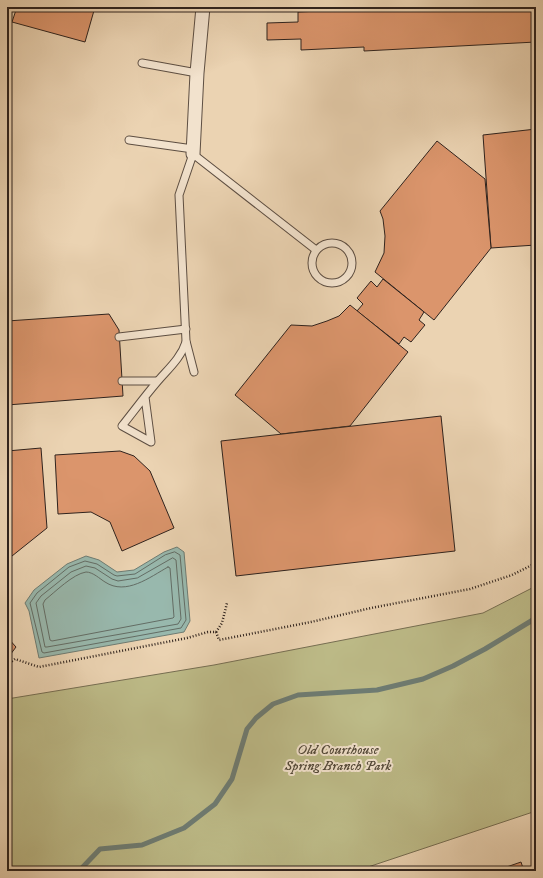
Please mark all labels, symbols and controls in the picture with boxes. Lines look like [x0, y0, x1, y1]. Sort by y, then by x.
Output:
park label: Old Courthouse Spring Branch Park [284, 741, 391, 775]

